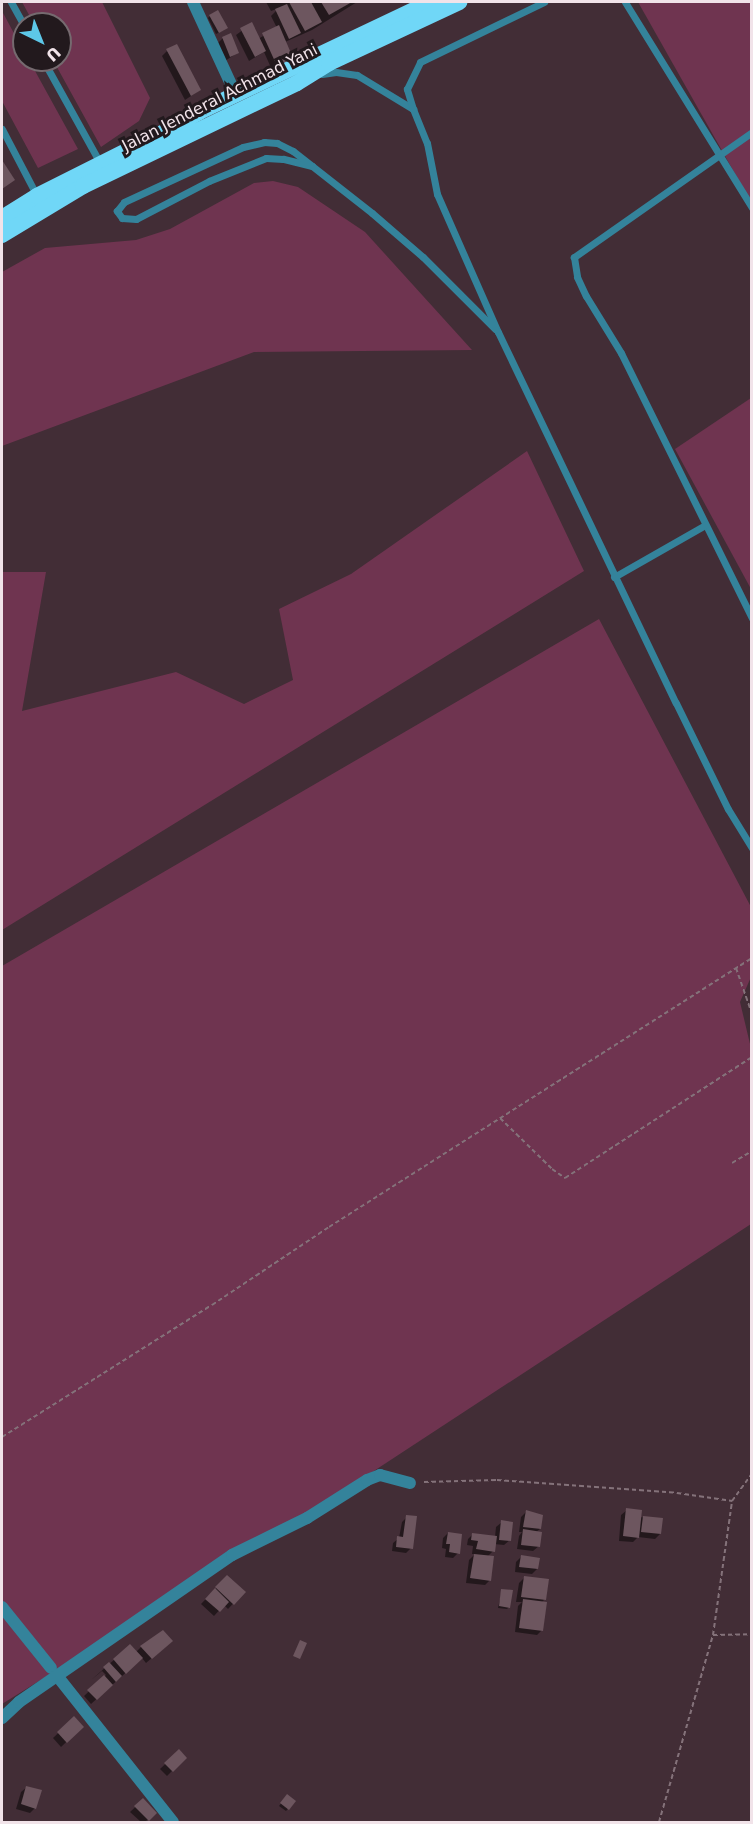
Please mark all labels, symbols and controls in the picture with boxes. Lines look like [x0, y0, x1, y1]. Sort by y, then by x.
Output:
north arrow [12, 12, 72, 72]
street label: Jalan Jenderal Achmad Yani [119, 40, 321, 156]
text: U [42, 43, 64, 65]

